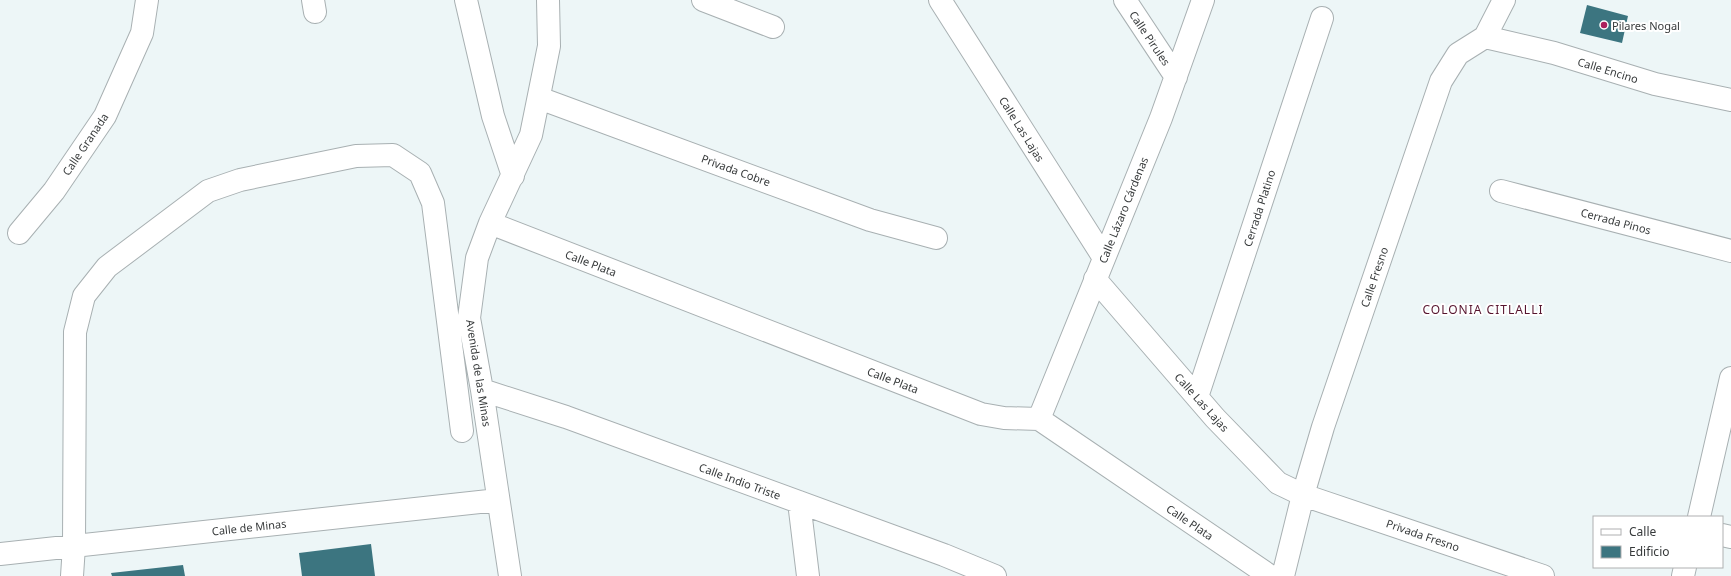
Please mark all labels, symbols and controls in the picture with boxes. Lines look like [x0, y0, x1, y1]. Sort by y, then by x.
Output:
street label: Calle Pirules [1126, 8, 1174, 68]
place label: Pilares Nogal [1612, 18, 1680, 33]
marker: Pilares Nogal [1599, 20, 1609, 30]
street label: Calle Encino [1576, 54, 1640, 86]
street label: Calle Las Lajas [996, 94, 1048, 164]
street label: Calle Granada [59, 110, 111, 178]
street label: Privada Cobre [699, 151, 773, 189]
street label: Calle Lázaro Cárdenas [1095, 155, 1151, 265]
street label: Cerrada Platino [1240, 167, 1279, 248]
street label: Cerrada Pinos [1579, 204, 1653, 238]
street label: Calle Fresno [1357, 245, 1391, 309]
street label: Calle Plata [563, 246, 619, 280]
district label: COLONIA CITLALLI [1422, 301, 1544, 318]
street label: Avenida de las Minas [463, 318, 495, 428]
street label: Calle Plata [865, 363, 921, 397]
street label: Calle Las Lajas [1172, 369, 1232, 435]
street label: Calle Indio Triste [697, 459, 783, 503]
street label: Calle Plata [1164, 501, 1216, 543]
street label: Privada Fresno [1384, 515, 1462, 555]
street label: Calle de Minas [211, 516, 287, 538]
legend [1593, 516, 1723, 568]
text: Calle [1629, 523, 1657, 540]
text: Edificio [1629, 543, 1670, 560]

